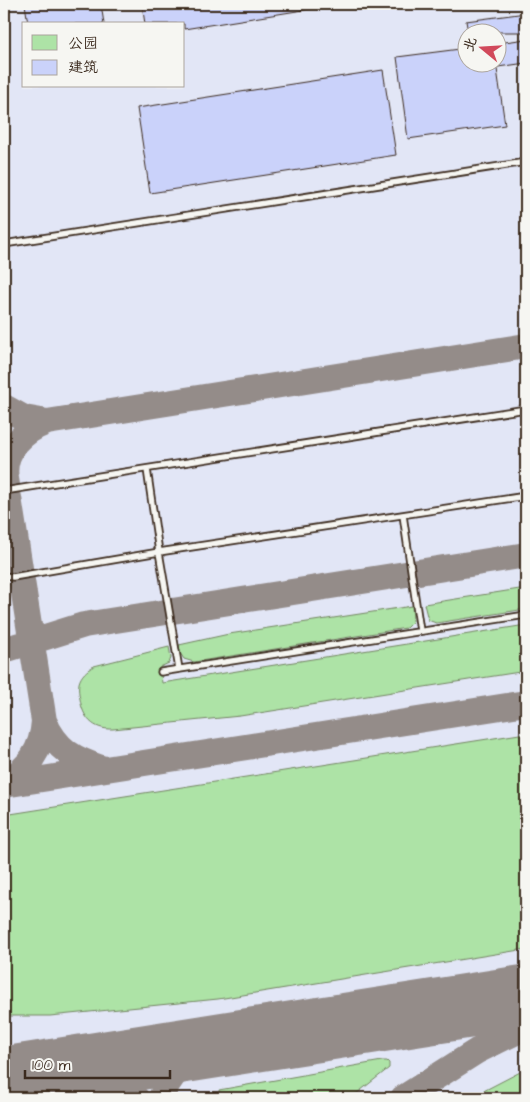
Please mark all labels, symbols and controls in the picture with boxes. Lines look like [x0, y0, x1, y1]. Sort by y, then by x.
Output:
legend [22, 22, 185, 88]
north arrow [458, 22, 508, 72]
text: 公园 [68, 33, 98, 54]
text: 北 [459, 35, 482, 54]
text: 建筑 [68, 57, 98, 78]
scale bar [25, 1047, 170, 1079]
text: 100 m [32, 1055, 71, 1076]

